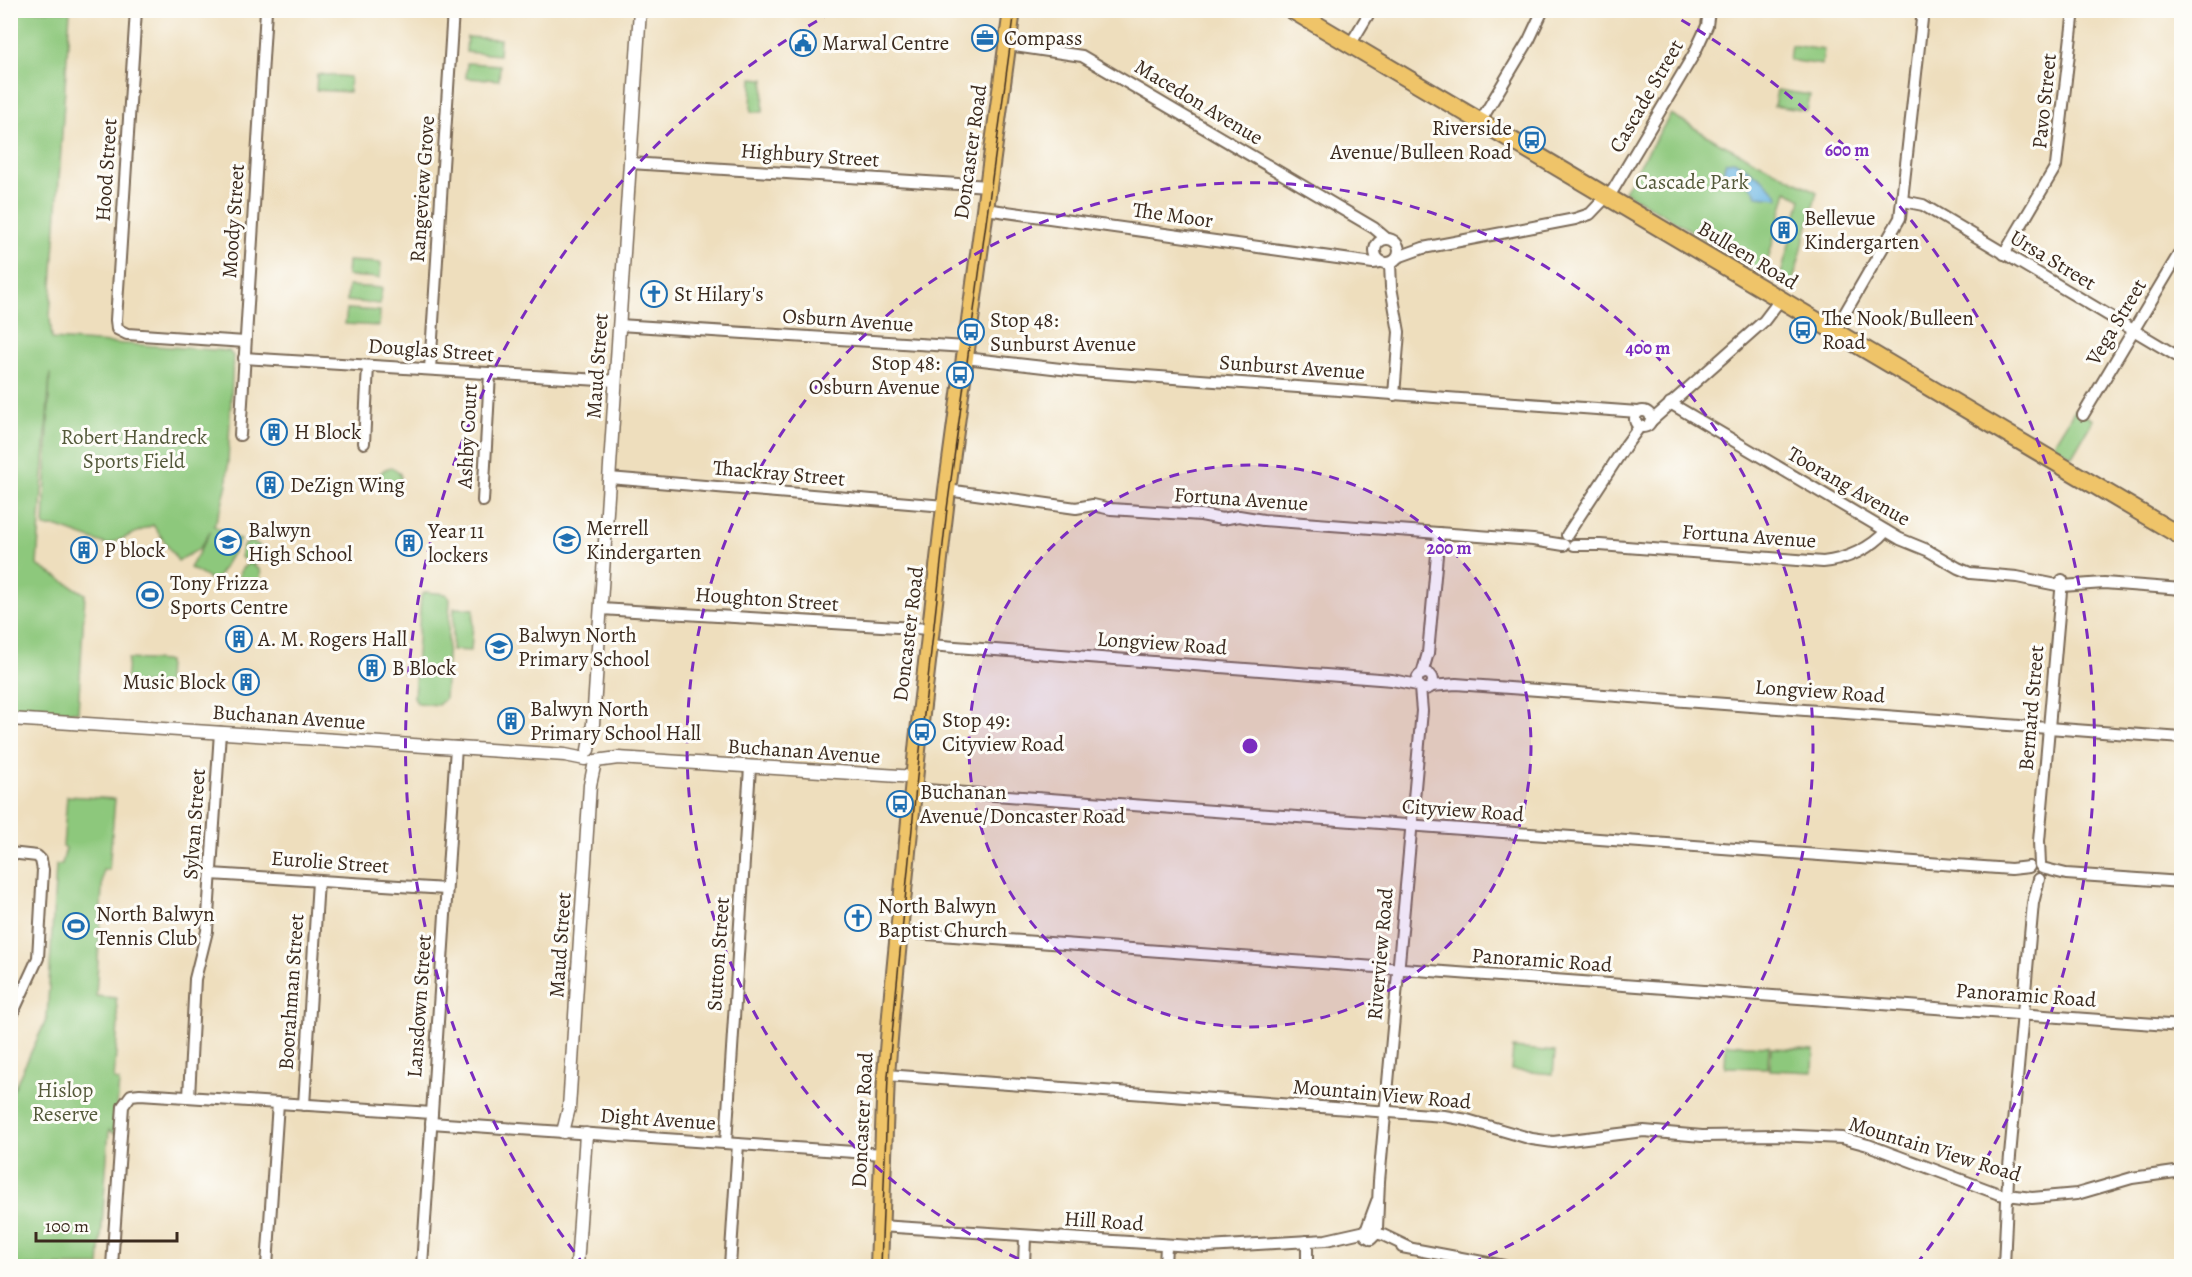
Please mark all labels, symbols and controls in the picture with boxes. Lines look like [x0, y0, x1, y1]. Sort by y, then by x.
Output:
office icon: Compass [970, 23, 1000, 53]
place label: Compass [1004, 24, 1082, 52]
public building icon: Marwal Centre [788, 28, 818, 58]
place label: Marwal Centre [822, 29, 949, 57]
street label: Cascade Street [1602, 34, 1690, 158]
street label: Pavo Street [2025, 52, 2063, 150]
street label: Macedon Avenue [1130, 53, 1268, 151]
street label: Doncaster Road [947, 82, 993, 221]
place label: Riverside Avenue/Bulleen Road [1329, 114, 1513, 166]
street label: Rangeview Grove [403, 115, 441, 263]
street label: Hood Street [88, 117, 124, 223]
bus stop icon: Riverside Avenue/Bulleen Road [1517, 125, 1547, 155]
street label: Highbury Street [740, 136, 880, 174]
text: 600 m [1825, 138, 1869, 162]
street label: Moody Street [215, 163, 251, 279]
park label: Cascade Park [1635, 168, 1750, 196]
street label: The Moor [1131, 196, 1215, 234]
place label: Bellevue Kindergarten [1804, 204, 1919, 256]
street label: Bulleen Road [1693, 214, 1804, 296]
building icon: Bellevue Kindergarten [1769, 215, 1799, 245]
street label: Ursa Street [2005, 223, 2101, 297]
street label: Vega Street [2079, 273, 2153, 371]
church icon: St Hilary's [639, 279, 669, 309]
place label: St Hilary's [674, 280, 764, 308]
street label: Osburn Avenue [782, 301, 914, 339]
place label: The Nook/Bulleen Road [1822, 304, 1974, 356]
place label: Stop 48: Sunburst Avenue [990, 306, 1136, 358]
street label: Maud Street [579, 312, 615, 420]
bus stop icon: The Nook/Bulleen Road [1788, 315, 1818, 345]
bus stop icon: Stop 48: Sunburst Avenue [956, 317, 986, 347]
street label: Douglas Street [367, 332, 495, 368]
text: 400 m [1626, 336, 1670, 360]
street label: Sunburst Avenue [1218, 348, 1366, 386]
place label: Stop 48: Osburn Avenue [809, 349, 940, 401]
bus stop icon: Stop 48: Osburn Avenue [945, 360, 975, 390]
street label: Ashby Court [450, 383, 484, 490]
building icon: H Block [259, 417, 289, 447]
place label: H Block [294, 418, 362, 446]
park label: Robert Handreck Sports Field [61, 423, 208, 475]
street label: Toorang Avenue [1782, 440, 1916, 532]
street label: Thackray Street [712, 453, 846, 493]
building icon: DeZign Wing [255, 470, 285, 500]
place label: DeZign Wing [290, 471, 405, 499]
street label: Fortuna Avenue [1173, 480, 1309, 518]
place label: Merrell Kindergarten [586, 514, 701, 566]
place label: Balwyn High School [248, 516, 352, 568]
place label: Year 11 lockers [427, 517, 488, 569]
street label: Fortuna Avenue [1681, 517, 1817, 555]
school or university icon: Merrell Kindergarten [552, 525, 582, 555]
school or university icon: Balwyn High School [213, 527, 243, 557]
building icon: Year 11 lockers [394, 528, 424, 558]
building icon: P block [69, 535, 99, 565]
place label: P block [104, 536, 166, 564]
text: 200 m [1426, 536, 1472, 560]
street label: Doncaster Road [886, 564, 930, 703]
place label: Tony Frizza Sports Centre [170, 569, 288, 621]
sports icon: Tony Frizza Sports Centre [135, 580, 165, 610]
street label: Houghton Street [694, 580, 840, 618]
place label: Balwyn North Primary School [518, 621, 649, 673]
building icon: A. M. Rogers Hall [224, 624, 254, 654]
street label: Longview Road [1096, 624, 1229, 662]
place label: A. M. Rogers Hall [257, 625, 407, 653]
school or university icon: Balwyn North Primary School [484, 632, 514, 662]
street label: Bernard Street [2012, 644, 2050, 772]
building icon: B Block [357, 653, 387, 683]
place label: B Block [392, 654, 457, 682]
building icon: Music Block [231, 667, 261, 697]
place label: Music Block [122, 668, 227, 696]
street label: Longview Road [1754, 672, 1887, 710]
place label: Balwyn North Primary School Hall [530, 695, 701, 747]
street label: Buchanan Avenue [212, 698, 366, 736]
building icon: Balwyn North Primary School Hall [496, 706, 526, 736]
place label: Stop 49: Cityview Road [942, 706, 1065, 758]
bus stop icon: Stop 49: Cityview Road [907, 717, 937, 747]
street label: Buchanan Avenue [727, 732, 881, 770]
centre of rings [1240, 736, 1260, 756]
street label: Sylvan Street [176, 767, 212, 880]
place label: Buchanan Avenue/Doncaster Road [919, 778, 1126, 830]
bus stop icon: Buchanan Avenue/Doncaster Road [885, 789, 915, 819]
street label: Cityview Road [1401, 792, 1526, 828]
street label: Eurolie Street [270, 844, 390, 880]
street label: Riverview Road [1360, 886, 1400, 1021]
street label: Maud Street [542, 891, 578, 999]
place label: North Balwyn Baptist Church [878, 892, 1007, 944]
street label: Sutton Street [700, 896, 736, 1012]
place label: North Balwyn Tennis Club [96, 900, 215, 952]
church icon: North Balwyn Baptist Church [843, 903, 873, 933]
sports icon: North Balwyn Tennis Club [61, 911, 91, 941]
street label: Boorahman Street [272, 913, 310, 1071]
street label: Lansdown Street [400, 933, 438, 1079]
street label: Panoramic Road [1471, 941, 1614, 979]
street label: Panoramic Road [1955, 976, 2098, 1014]
street label: Doncaster Road [844, 1051, 880, 1189]
street label: Mountain View Road [1292, 1072, 1473, 1116]
park label: Hislop Reserve [32, 1076, 98, 1128]
street label: Dight Avenue [599, 1101, 717, 1137]
street label: Mountain View Road [1845, 1109, 2025, 1189]
street label: Hill Road [1063, 1204, 1145, 1238]
scale bar [36, 1205, 177, 1243]
text: 100 m [45, 1214, 89, 1238]

